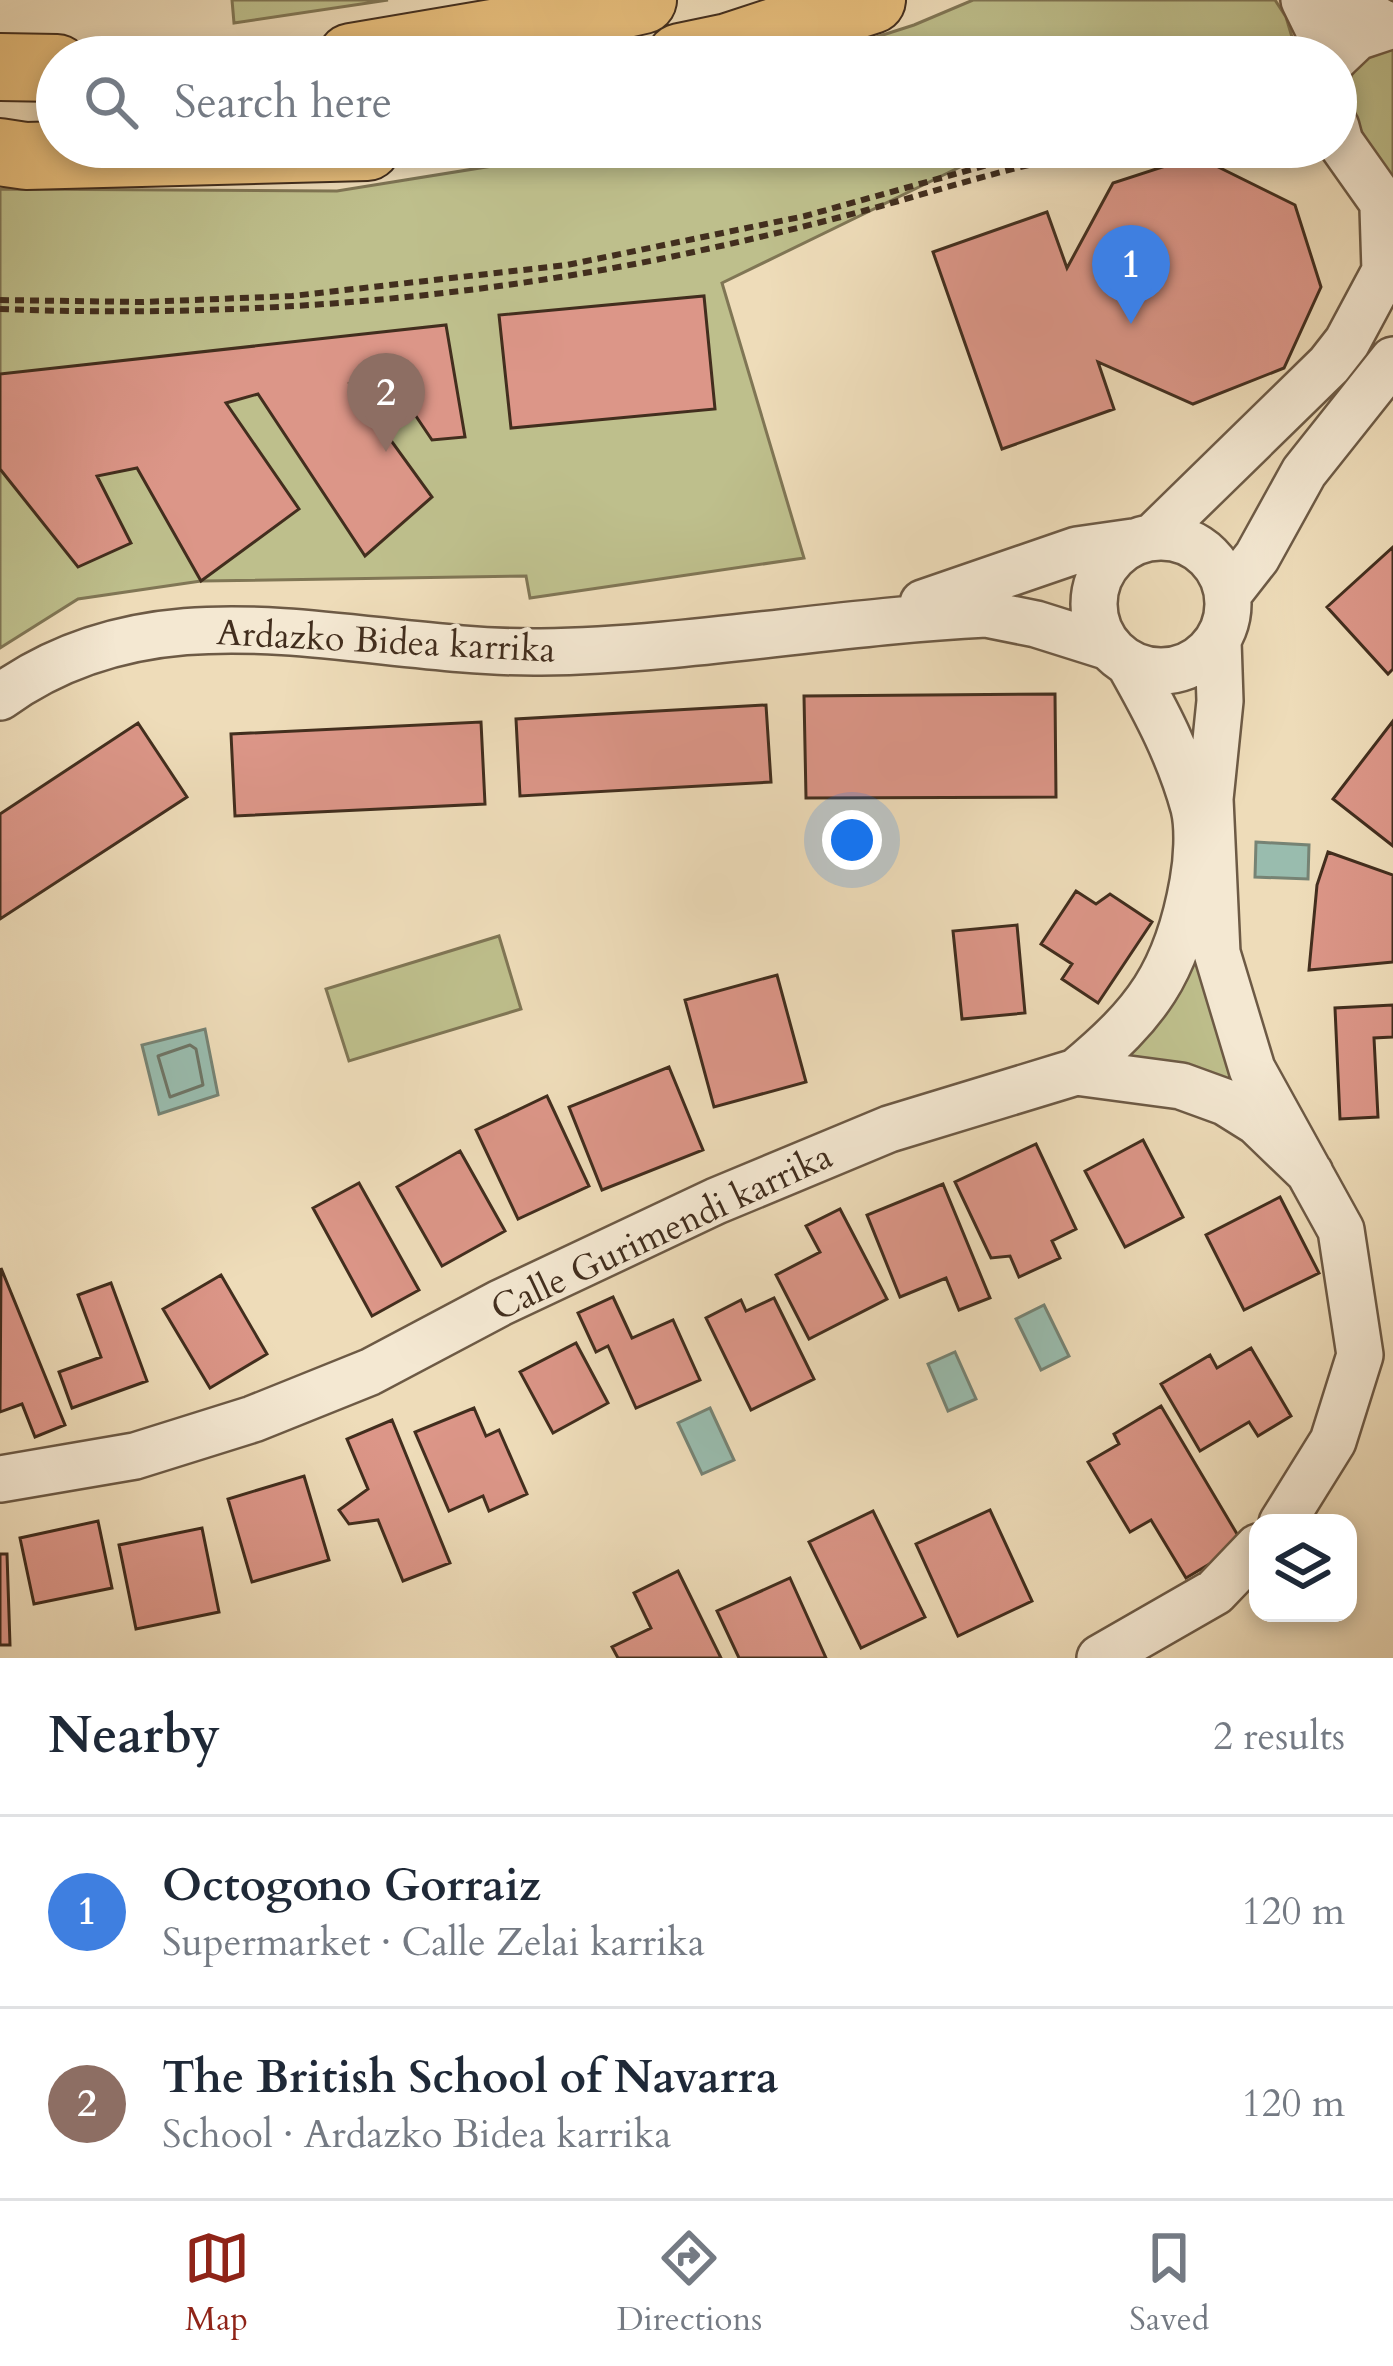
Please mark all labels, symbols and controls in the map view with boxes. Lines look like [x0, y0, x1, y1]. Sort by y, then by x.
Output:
search box [36, 36, 1357, 168]
icon: search [78, 69, 144, 135]
text: Search here [174, 72, 392, 133]
pin: 1 [1092, 225, 1170, 324]
pin: 2 [347, 353, 425, 452]
street label: Ardazko Bidea karrika [215, 608, 557, 675]
your location [822, 810, 882, 870]
street label: Calle Gurimendi karrika [483, 1132, 841, 1333]
map controls [1249, 1514, 1357, 1622]
button: layers [1249, 1514, 1357, 1622]
text: Nearby [48, 1701, 220, 1771]
text: 2 results [1213, 1710, 1345, 1763]
text: Octogono Gorraiz [162, 1855, 541, 1916]
text: 1 [77, 1885, 97, 1938]
text: 120 m [1242, 1885, 1345, 1938]
text: Supermarket · Calle Zelai karrika [162, 1916, 705, 1969]
text: The British School of Navarra [162, 2047, 778, 2108]
text: 2 [77, 2077, 97, 2130]
text: 120 m [1242, 2077, 1345, 2130]
text: School · Ardazko Bidea karrika [162, 2108, 671, 2161]
tab: Map [184, 2225, 250, 2342]
tab: Directions [617, 2225, 762, 2342]
tab: Saved [1129, 2225, 1209, 2342]

